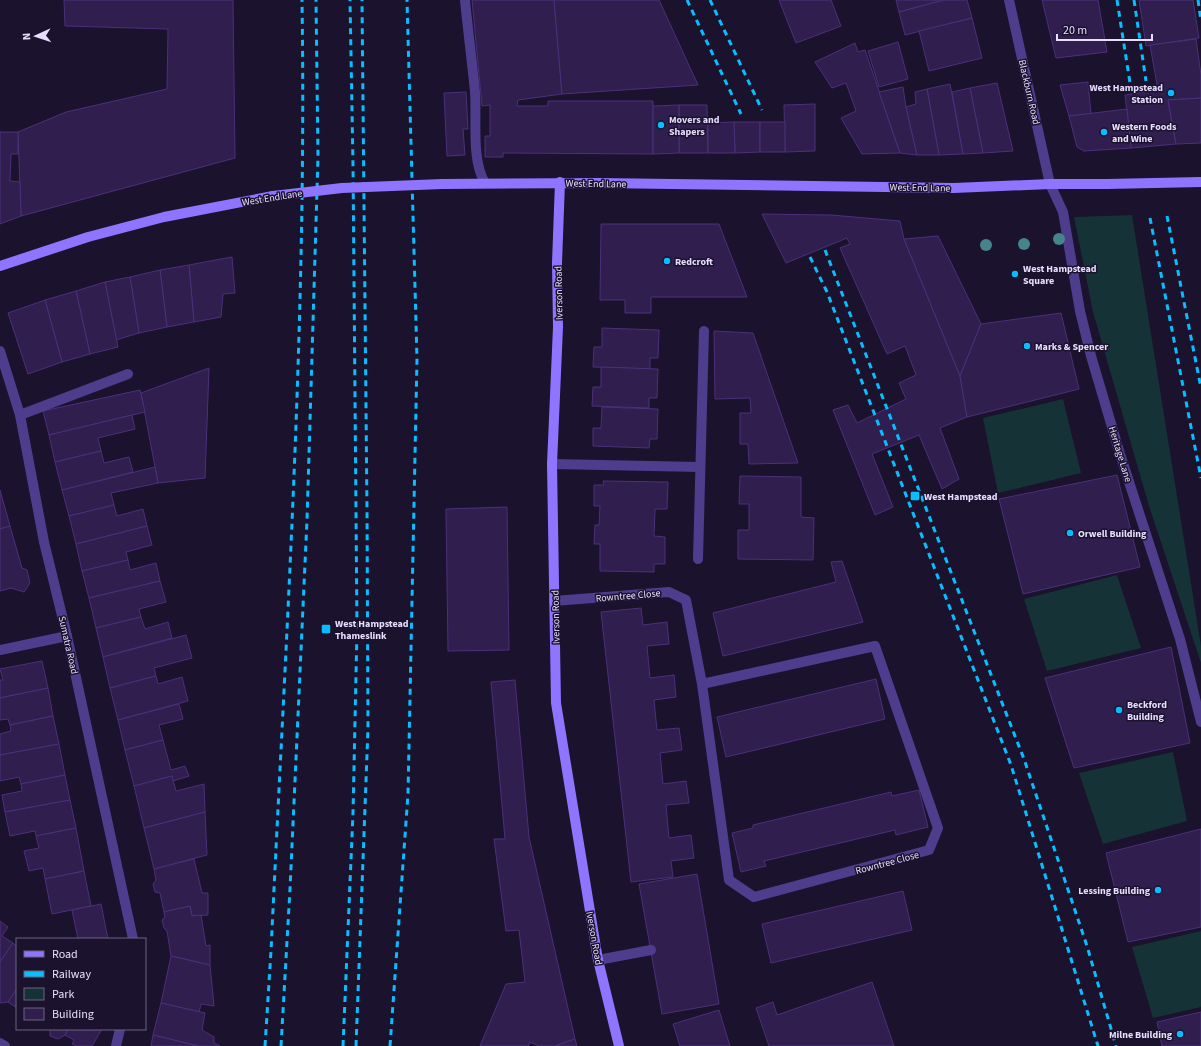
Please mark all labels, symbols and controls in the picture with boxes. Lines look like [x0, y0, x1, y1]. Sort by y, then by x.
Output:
north arrow [16, 16, 56, 56]
scale bar [1057, 16, 1152, 42]
text: 20 m [1063, 22, 1087, 39]
text: N [19, 32, 34, 41]
street label: Blackburn Road [1015, 58, 1043, 126]
place label: West Hampstead Station [1089, 81, 1163, 107]
marker: West Hampstead Station [1166, 88, 1176, 98]
place label: Movers and Shapers [669, 113, 720, 139]
marker: Movers and Shapers [656, 120, 666, 130]
place label: Western Foods and Wine [1112, 120, 1177, 146]
marker: Western Foods and Wine [1099, 127, 1109, 137]
street label: West End Lane [565, 176, 627, 192]
street label: West End Lane [889, 180, 951, 196]
street label: West End Lane [241, 186, 303, 210]
place label: Redcroft [675, 255, 713, 269]
marker: Redcroft [662, 256, 672, 266]
place label: West Hampstead Square [1023, 262, 1097, 288]
street label: Iverson Road [552, 266, 566, 320]
marker: West Hampstead Square [1010, 269, 1020, 279]
place label: Marks & Spencer [1035, 340, 1108, 354]
marker: Marks & Spencer [1022, 341, 1032, 351]
street label: Heritage Lane [1105, 425, 1135, 484]
marker: West Hampstead [909, 490, 921, 502]
place label: West Hampstead [924, 490, 998, 504]
place label: Orwell Building [1078, 527, 1147, 541]
marker: Orwell Building [1065, 528, 1075, 538]
street label: Rowntree Close [595, 586, 661, 606]
street label: Iverson Road [549, 590, 563, 644]
street label: Sumatra Road [55, 615, 81, 676]
place label: West Hampstead Thameslink [335, 617, 409, 643]
marker: West Hampstead Thameslink [320, 623, 332, 635]
place label: Beckford Building [1127, 698, 1167, 724]
marker: Beckford Building [1114, 705, 1124, 715]
street label: Rowntree Close [854, 848, 921, 878]
place label: Lessing Building [1078, 884, 1151, 898]
marker: Lessing Building [1153, 885, 1163, 895]
street label: Iverson Road [582, 910, 606, 966]
legend [16, 938, 146, 1030]
text: Road [52, 946, 78, 963]
text: Railway [52, 966, 91, 983]
text: Park [52, 986, 74, 1003]
text: Building [52, 1006, 94, 1023]
place label: Milne Building [1109, 1028, 1173, 1042]
marker: Milne Building [1175, 1029, 1185, 1039]

